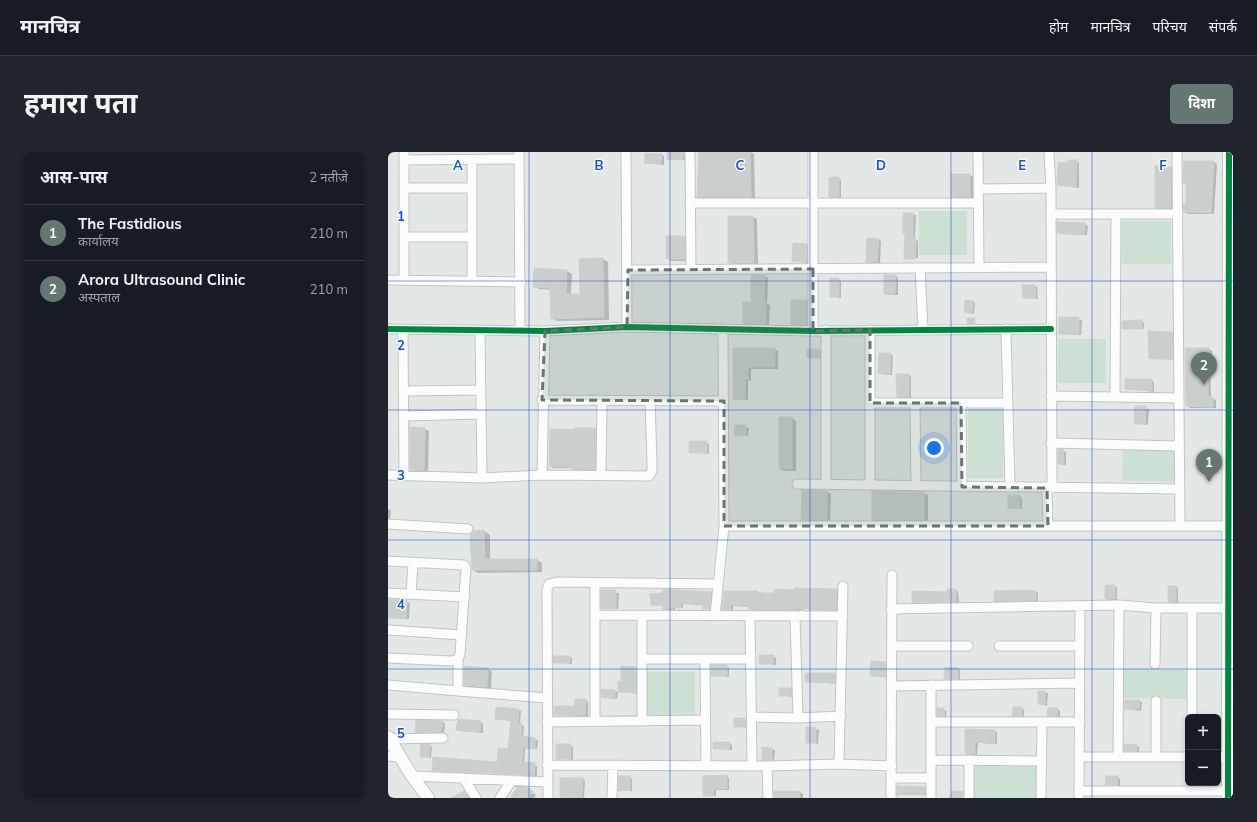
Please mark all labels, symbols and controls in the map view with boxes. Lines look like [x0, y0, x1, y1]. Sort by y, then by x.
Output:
text: मानचित्र [20, 14, 80, 38]
text: होम [1049, 18, 1068, 36]
text: मानचित्र [1090, 18, 1131, 36]
text: परिचय [1153, 18, 1187, 36]
text: संपर्क [1209, 18, 1237, 36]
button: दिशा [1170, 84, 1233, 124]
text: हमारा पता [24, 85, 137, 120]
text: A [453, 157, 463, 173]
text: B [595, 157, 604, 173]
text: C [736, 157, 745, 173]
text: D [876, 157, 886, 173]
text: E [1018, 157, 1026, 173]
text: F [1159, 157, 1167, 173]
text: आस-पास [40, 166, 107, 187]
text: 2 नतीजे [309, 169, 348, 185]
text: 1 [397, 208, 405, 224]
text: The Fastidious [78, 214, 182, 233]
text: 1 [49, 225, 57, 241]
text: 210 m [310, 225, 348, 241]
text: कार्यालय [78, 233, 119, 249]
text: Arora Ultrasound Clinic [78, 270, 245, 289]
text: 2 [49, 281, 57, 297]
text: 210 m [310, 281, 348, 297]
text: अस्पताल [78, 289, 120, 305]
text: 2 [397, 337, 405, 353]
pin: 2 [1191, 352, 1217, 385]
your location [924, 438, 944, 458]
pin: 1 [1196, 449, 1222, 482]
text: 3 [397, 467, 405, 483]
text: 4 [397, 596, 405, 612]
map controls [1185, 714, 1221, 786]
button: + [1185, 714, 1221, 750]
text: 5 [397, 725, 405, 741]
button: − [1185, 750, 1221, 786]

